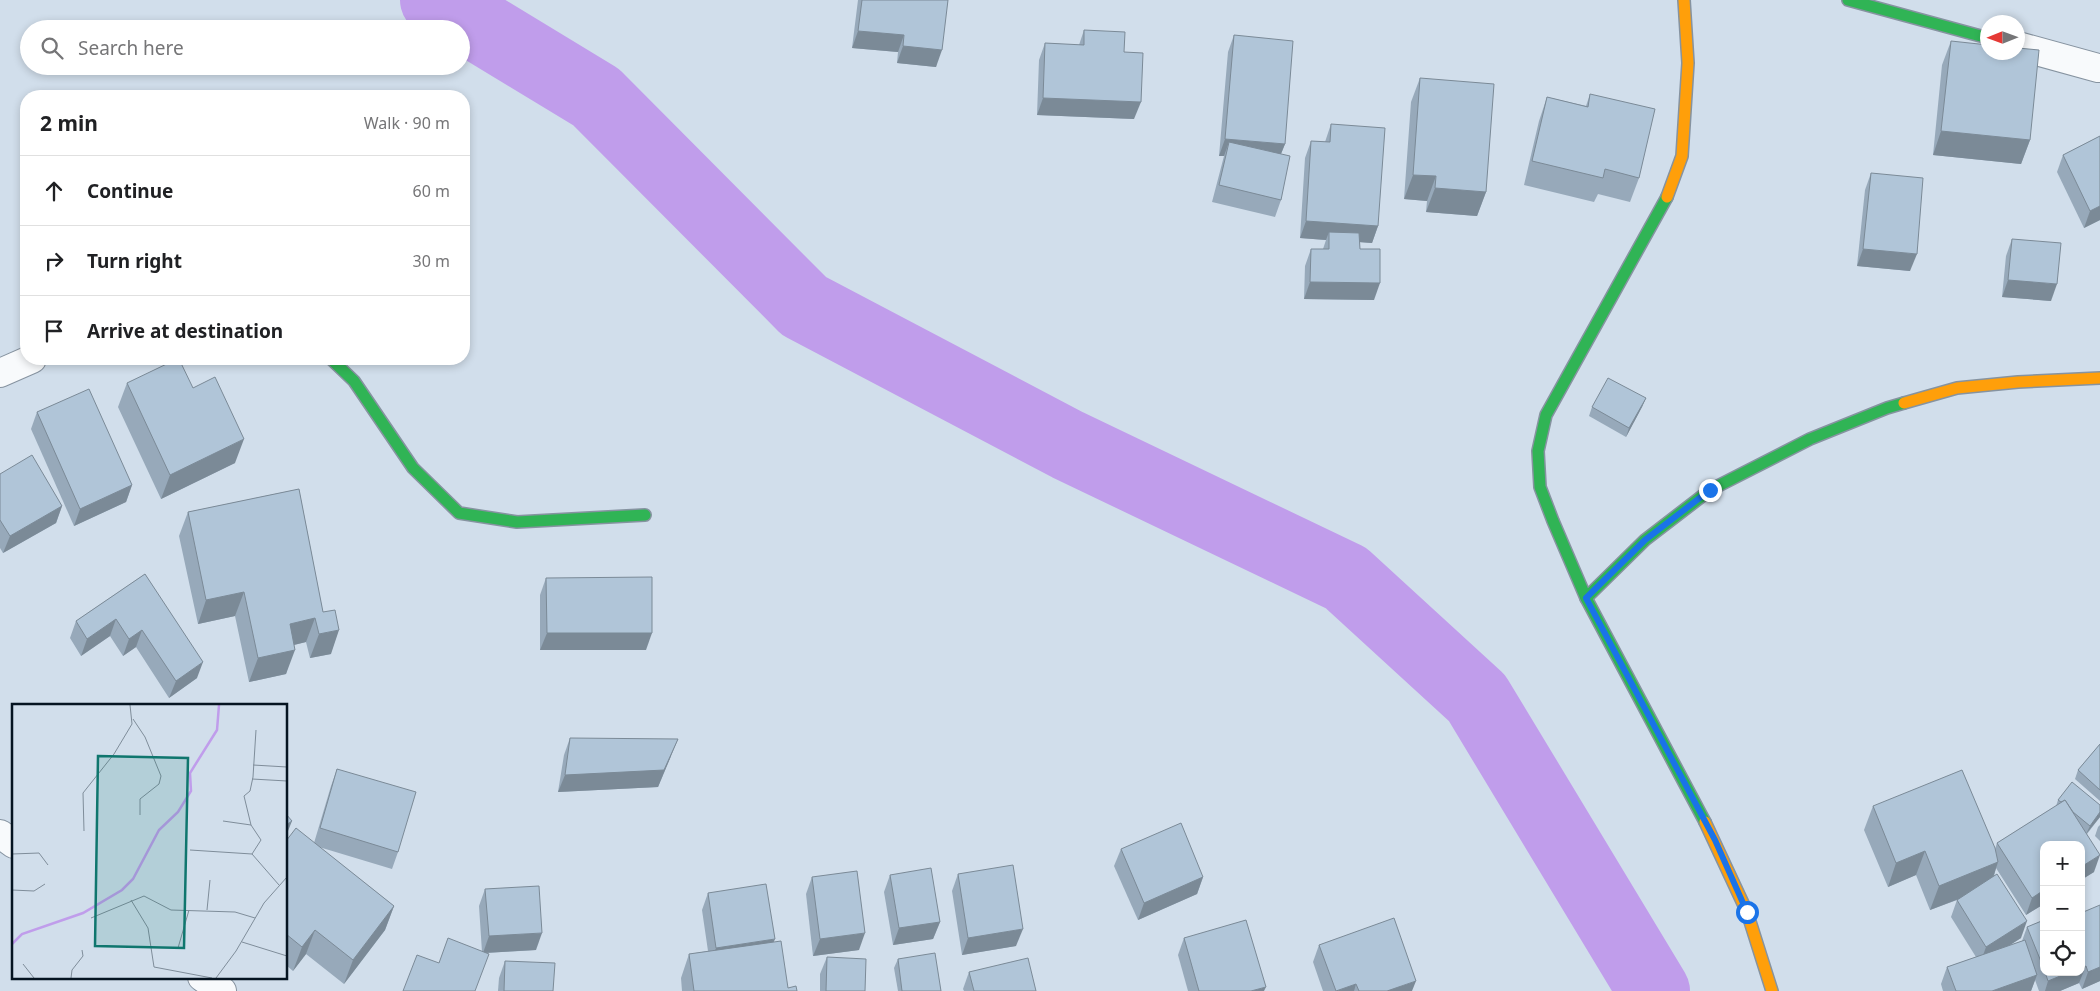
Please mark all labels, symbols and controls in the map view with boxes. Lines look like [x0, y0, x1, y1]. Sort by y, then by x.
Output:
north arrow [1980, 15, 2025, 60]
search box [20, 20, 470, 75]
icon: search [38, 34, 66, 62]
text: Search here [78, 35, 184, 61]
text: 2 min [40, 109, 98, 137]
text: Walk · 90 m [364, 112, 450, 134]
icon: ahead [40, 177, 68, 205]
text: Continue [87, 178, 173, 204]
text: 60 m [413, 180, 450, 202]
icon: right [40, 247, 68, 275]
text: Turn right [87, 248, 182, 274]
text: 30 m [413, 250, 450, 272]
icon: arrive [40, 317, 68, 345]
text: Arrive at destination [87, 318, 283, 344]
route end [1699, 479, 1722, 502]
inset map [12, 704, 288, 978]
map controls [2040, 841, 2085, 976]
button: + [2040, 841, 2085, 886]
button: − [2040, 886, 2085, 931]
route start [1736, 901, 1759, 924]
button: locate [2040, 931, 2085, 976]

